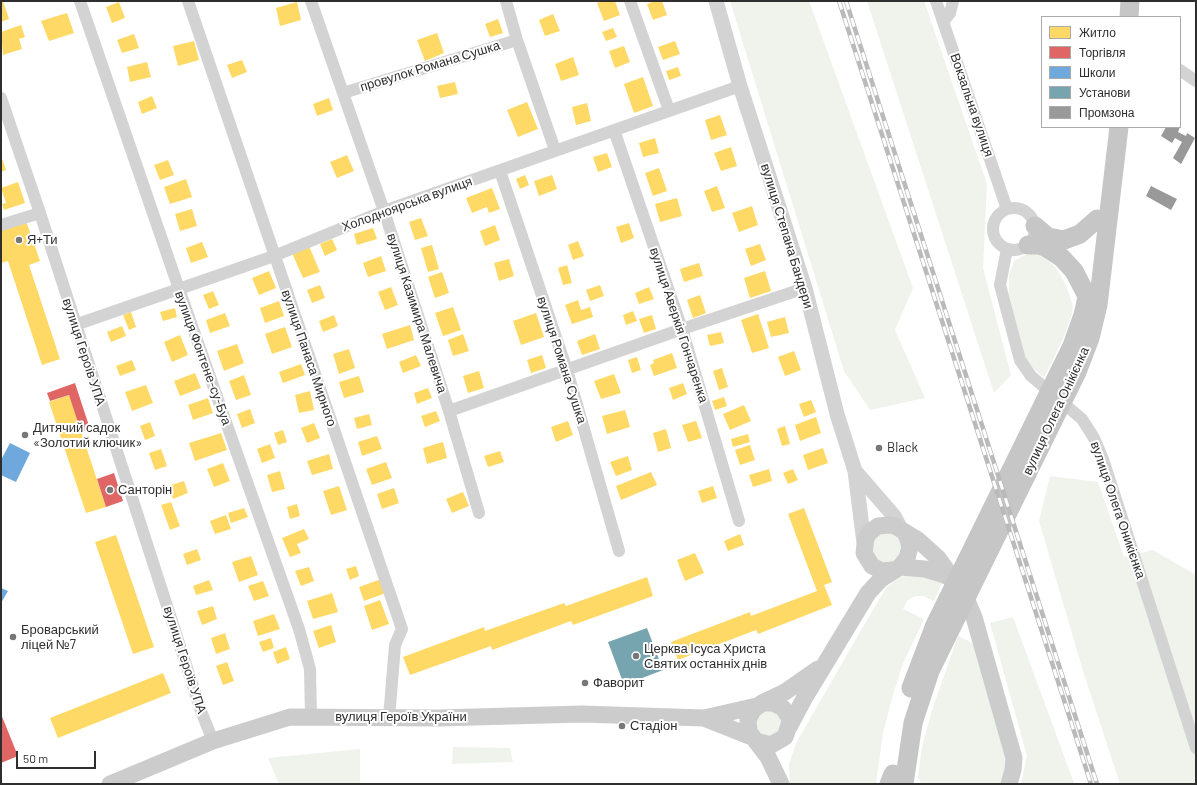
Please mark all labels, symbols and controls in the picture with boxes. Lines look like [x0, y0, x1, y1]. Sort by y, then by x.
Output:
legend [1041, 16, 1181, 128]
text: Житло [1079, 25, 1116, 39]
street label: провулок Романа Сушка [358, 37, 502, 95]
text: Торгівля [1079, 45, 1125, 59]
street label: Вокзальна вулиця [947, 51, 997, 159]
text: Школи [1079, 65, 1116, 79]
text: Установи [1079, 85, 1130, 99]
text: Промзона [1079, 105, 1134, 119]
street label: вулиця Степана Бандери [758, 162, 816, 310]
street label: Холодноярська вулиця [340, 173, 474, 235]
street label: вулиця Казимира Малевича [384, 231, 450, 395]
place label: Я+Ти [27, 232, 58, 248]
marker: Я+Ти [14, 235, 24, 245]
street label: вулиця Аверкія Гончаренка [647, 245, 711, 405]
street label: вулиця Панаса Мирного [278, 288, 340, 428]
street label: вулиця Фонтене-су-Буа [171, 289, 235, 427]
street label: вулиця Романа Сушка [534, 294, 590, 426]
street label: вулиця Героїв УПА [59, 296, 109, 408]
street label: вулиця Олега Онікієнка [1019, 344, 1093, 478]
place label: Дитячий садок «Золотий ключик» [33, 420, 142, 451]
marker: Дитячий садок «Золотий ключик» [20, 430, 30, 440]
street label: вулиця Олега Оникієнка [1087, 439, 1149, 581]
place label: Black [887, 440, 918, 456]
marker: Black [874, 443, 884, 453]
place label: Санторін [118, 482, 172, 498]
marker: Санторін [105, 485, 115, 495]
street label: вулиця Героїв УПА [160, 604, 210, 716]
place label: Броварський ліцей №7 [21, 622, 99, 653]
marker: Броварський ліцей №7 [8, 632, 18, 642]
place label: Церква Ісуса Христа Святих останніх днів [644, 641, 767, 672]
marker: Церква Ісуса Христа Святих останніх днів [631, 651, 641, 661]
place label: Фаворит [593, 675, 645, 691]
marker: Фаворит [580, 678, 590, 688]
street label: вулиця Героїв України [335, 709, 467, 725]
place label: Стадіон [630, 718, 677, 734]
marker: Стадіон [617, 721, 627, 731]
scale bar [18, 743, 98, 769]
text: 50 m [23, 751, 48, 765]

